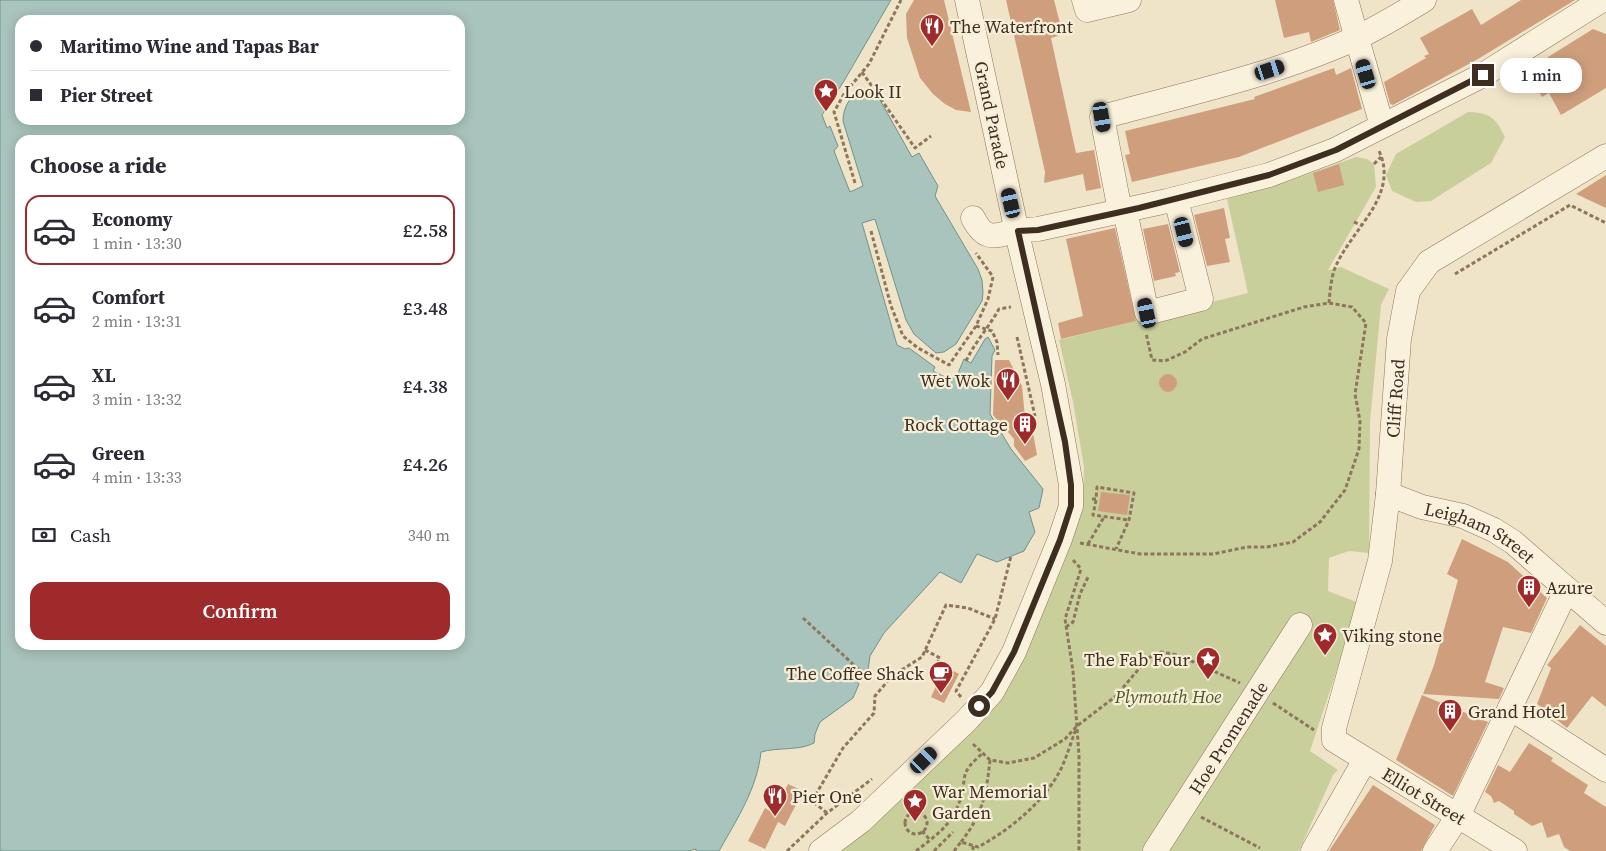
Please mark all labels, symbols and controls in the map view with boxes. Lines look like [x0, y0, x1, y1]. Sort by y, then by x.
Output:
restaurant icon: The Waterfront [919, 13, 945, 47]
place label: The Waterfront [950, 14, 1073, 39]
text: Maritimo Wine and Tapas Bar [60, 33, 319, 59]
car [1354, 57, 1377, 91]
car [1253, 58, 1286, 82]
callout: 1 min [1500, 58, 1583, 92]
street label: Grand Parade [968, 59, 1016, 171]
route end [1472, 64, 1494, 86]
text: 1 min [1520, 64, 1562, 86]
place icon: Look II [813, 78, 839, 112]
place label: Look II [844, 79, 902, 104]
text: Pier Street [60, 82, 153, 108]
car [1092, 101, 1111, 133]
text: Choose a ride [30, 150, 167, 180]
car [1000, 187, 1021, 219]
text: Economy [92, 206, 173, 232]
icon: car [32, 208, 77, 253]
car [1173, 216, 1194, 248]
text: £2.58 [403, 217, 448, 243]
text: 1 min · 13:30 [92, 232, 182, 254]
text: Comfort [92, 284, 165, 310]
icon: car [32, 286, 77, 331]
text: £3.48 [403, 295, 448, 321]
car [1136, 297, 1157, 329]
text: 2 min · 13:31 [92, 310, 182, 332]
street label: Cliff Road [1380, 358, 1410, 439]
text: XL [92, 362, 115, 388]
icon: car [32, 364, 77, 409]
restaurant icon: Wet Wok [995, 367, 1021, 401]
place label: Wet Wok [920, 368, 990, 393]
text: £4.38 [403, 373, 448, 399]
text: 3 min · 13:32 [92, 388, 182, 410]
building icon: Rock Cottage [1012, 411, 1038, 445]
place label: Rock Cottage [904, 412, 1008, 437]
text: Green [92, 440, 145, 466]
icon: car [32, 442, 77, 487]
text: £4.26 [403, 451, 448, 477]
text: 4 min · 13:33 [92, 466, 182, 488]
street label: Leigham Street [1422, 495, 1541, 568]
icon: cash [30, 521, 58, 549]
text: Cash [70, 522, 111, 548]
text: 340 m [408, 524, 450, 546]
building icon: Azure [1516, 574, 1542, 608]
place label: Azure [1546, 575, 1593, 600]
button: Confirm [30, 582, 450, 640]
place icon: Viking stone [1312, 622, 1338, 656]
place label: Viking stone [1342, 623, 1442, 648]
place icon: The Fab Four [1195, 646, 1221, 680]
place label: The Fab Four [1084, 647, 1190, 672]
cafe icon: The Coffee Shack [928, 660, 954, 694]
place label: The Coffee Shack [786, 661, 924, 686]
street label: Hoe Promenade [1182, 676, 1273, 799]
park label: Plymouth Hoe [1114, 684, 1222, 709]
route start [968, 695, 990, 717]
building icon: Grand Hotel [1437, 698, 1463, 732]
place label: Grand Hotel [1468, 699, 1566, 724]
car [907, 744, 940, 776]
street label: Elliot Street [1378, 761, 1471, 831]
place label: War Memorial Garden [932, 779, 1048, 825]
restaurant icon: Pier One [762, 783, 788, 817]
place label: Pier One [792, 784, 862, 809]
place icon: War Memorial Garden [902, 788, 928, 822]

